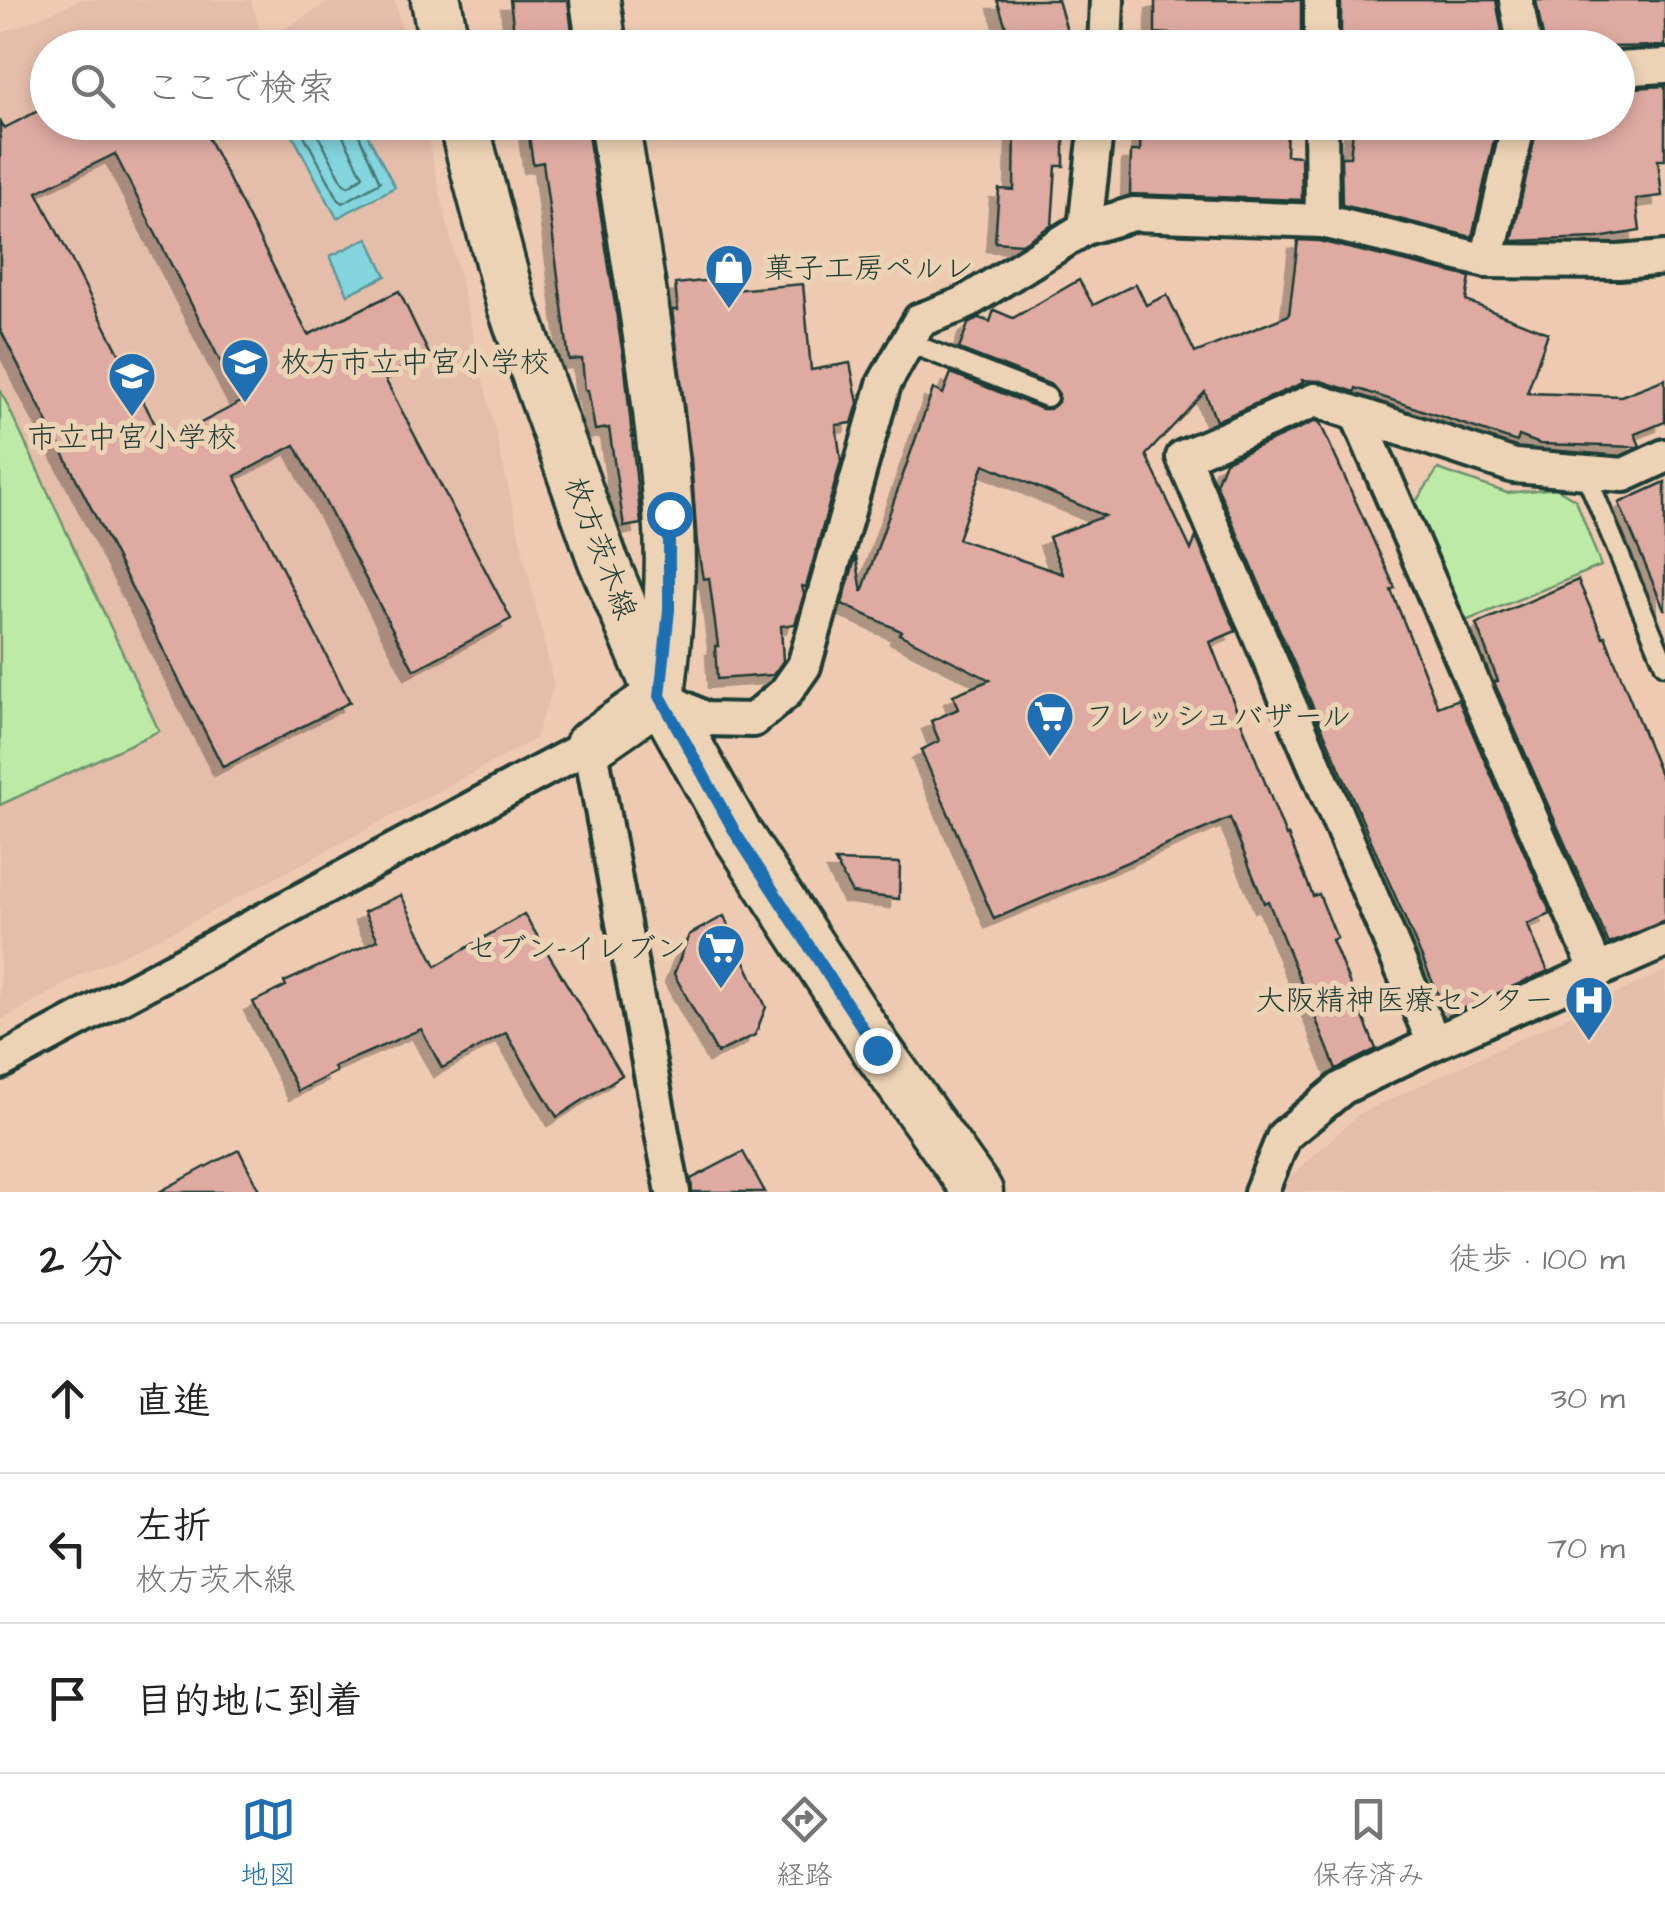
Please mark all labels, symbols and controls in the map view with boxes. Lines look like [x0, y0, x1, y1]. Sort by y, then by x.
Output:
search box [30, 30, 1635, 140]
icon: search [65, 58, 120, 113]
text: ここで検索 [145, 63, 335, 115]
shop icon: 菓子工房ペルレ [703, 242, 755, 310]
place label: 菓子工房ペルレ [764, 248, 974, 290]
school or university icon: 枚方市立中宮小学校 [219, 336, 271, 404]
place label: 枚方市立中宮小学校 [280, 342, 550, 384]
school or university icon: 市立中宮小学校 [106, 350, 158, 418]
place label: 市立中宮小学校 [27, 417, 237, 459]
street label: 枚方茨木線 [554, 471, 647, 626]
route start [647, 492, 693, 538]
supermarket icon: フレッシュバザール [1024, 690, 1076, 758]
place label: フレッシュバザール [1085, 696, 1351, 738]
supermarket icon: セブン-イレブン [695, 922, 747, 990]
place label: セブン-イレブン [467, 928, 686, 970]
hospital icon: 大阪精神医療センター [1563, 974, 1615, 1042]
place label: 大阪精神医療センター [1255, 980, 1554, 1022]
route end [855, 1028, 901, 1074]
text: 2 分 [40, 1232, 123, 1290]
text: 徒歩 · 100 m [1449, 1237, 1625, 1282]
icon: ahead [40, 1371, 95, 1426]
text: 直進 [135, 1376, 211, 1428]
text: 30 m [1551, 1376, 1625, 1421]
text: 左折 [135, 1501, 211, 1553]
icon: left [40, 1521, 95, 1576]
text: 70 m [1547, 1526, 1625, 1571]
text: 枚方茨木線 [135, 1558, 295, 1603]
icon: arrive [40, 1671, 95, 1726]
text: 目的地に到着 [135, 1676, 363, 1728]
tab: 地図 [240, 1792, 296, 1895]
tab: 経路 [776, 1792, 833, 1895]
tab: 保存済み [1313, 1792, 1425, 1895]

